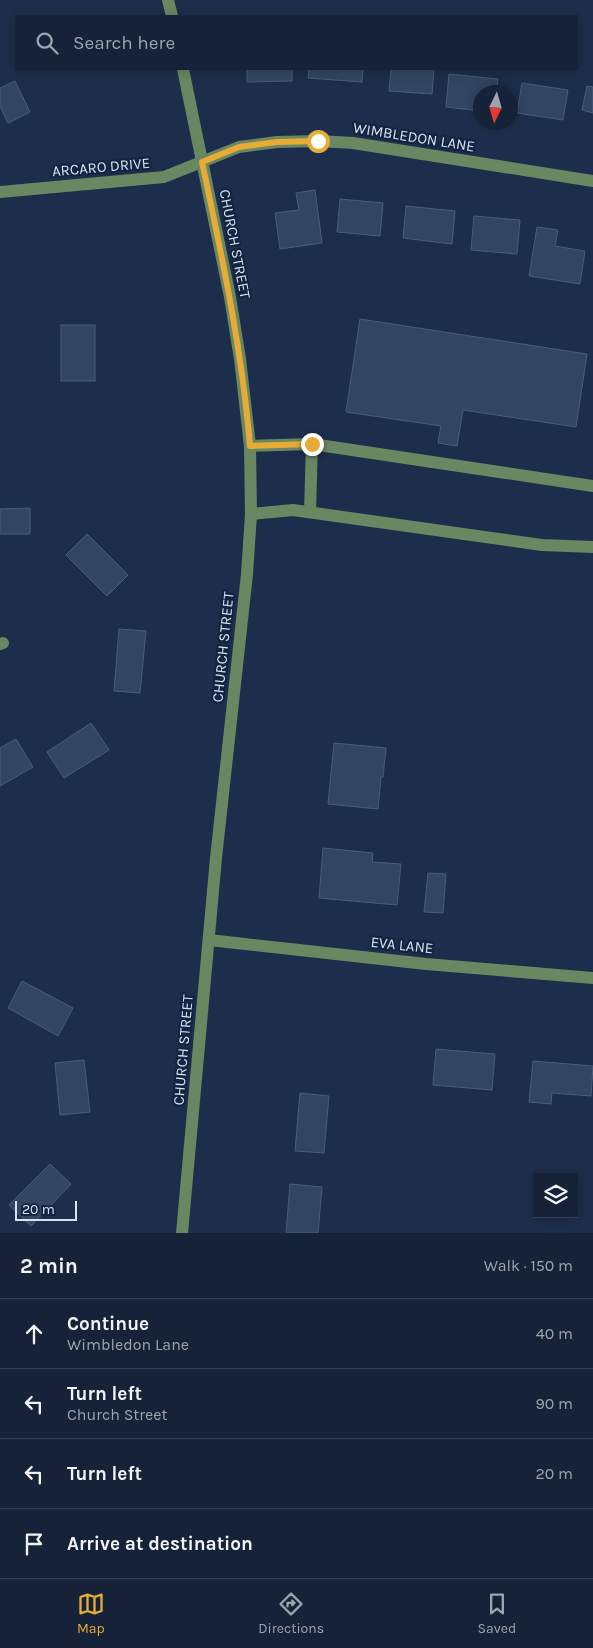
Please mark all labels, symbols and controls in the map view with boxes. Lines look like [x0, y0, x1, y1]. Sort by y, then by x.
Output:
search box [15, 15, 578, 70]
icon: search [33, 29, 61, 57]
text: Search here [73, 32, 175, 54]
north arrow [473, 85, 518, 130]
street label: WIMBLEDON LANE [352, 119, 476, 155]
route start [307, 130, 330, 153]
street label: ARCARO DRIVE [51, 154, 151, 180]
street label: CHURCH STREET [216, 188, 255, 301]
route end [301, 433, 324, 456]
street label: CHURCH STREET [208, 590, 238, 703]
street label: EVA LANE [370, 933, 434, 957]
street label: CHURCH STREET [169, 993, 197, 1106]
map controls [533, 1173, 578, 1218]
button: layers [533, 1173, 578, 1218]
scale bar [15, 1198, 78, 1221]
text: 20 m [22, 1201, 55, 1218]
text: 2 min [20, 1254, 78, 1278]
text: Walk · 150 m [484, 1256, 573, 1275]
text: Continue [67, 1313, 149, 1335]
icon: ahead [20, 1320, 48, 1348]
text: 40 m [536, 1324, 573, 1343]
text: Wimbledon Lane [67, 1335, 189, 1354]
text: Turn left [67, 1383, 142, 1405]
icon: left [20, 1390, 48, 1418]
text: 90 m [535, 1394, 573, 1413]
text: Church Street [67, 1405, 168, 1424]
icon: left [20, 1460, 48, 1488]
text: Turn left [67, 1463, 142, 1485]
text: 20 m [535, 1464, 573, 1483]
icon: arrive [20, 1530, 48, 1558]
text: Arrive at destination [67, 1533, 253, 1555]
tab: Map [77, 1590, 105, 1637]
tab: Directions [258, 1590, 324, 1637]
tab: Saved [478, 1590, 516, 1637]

